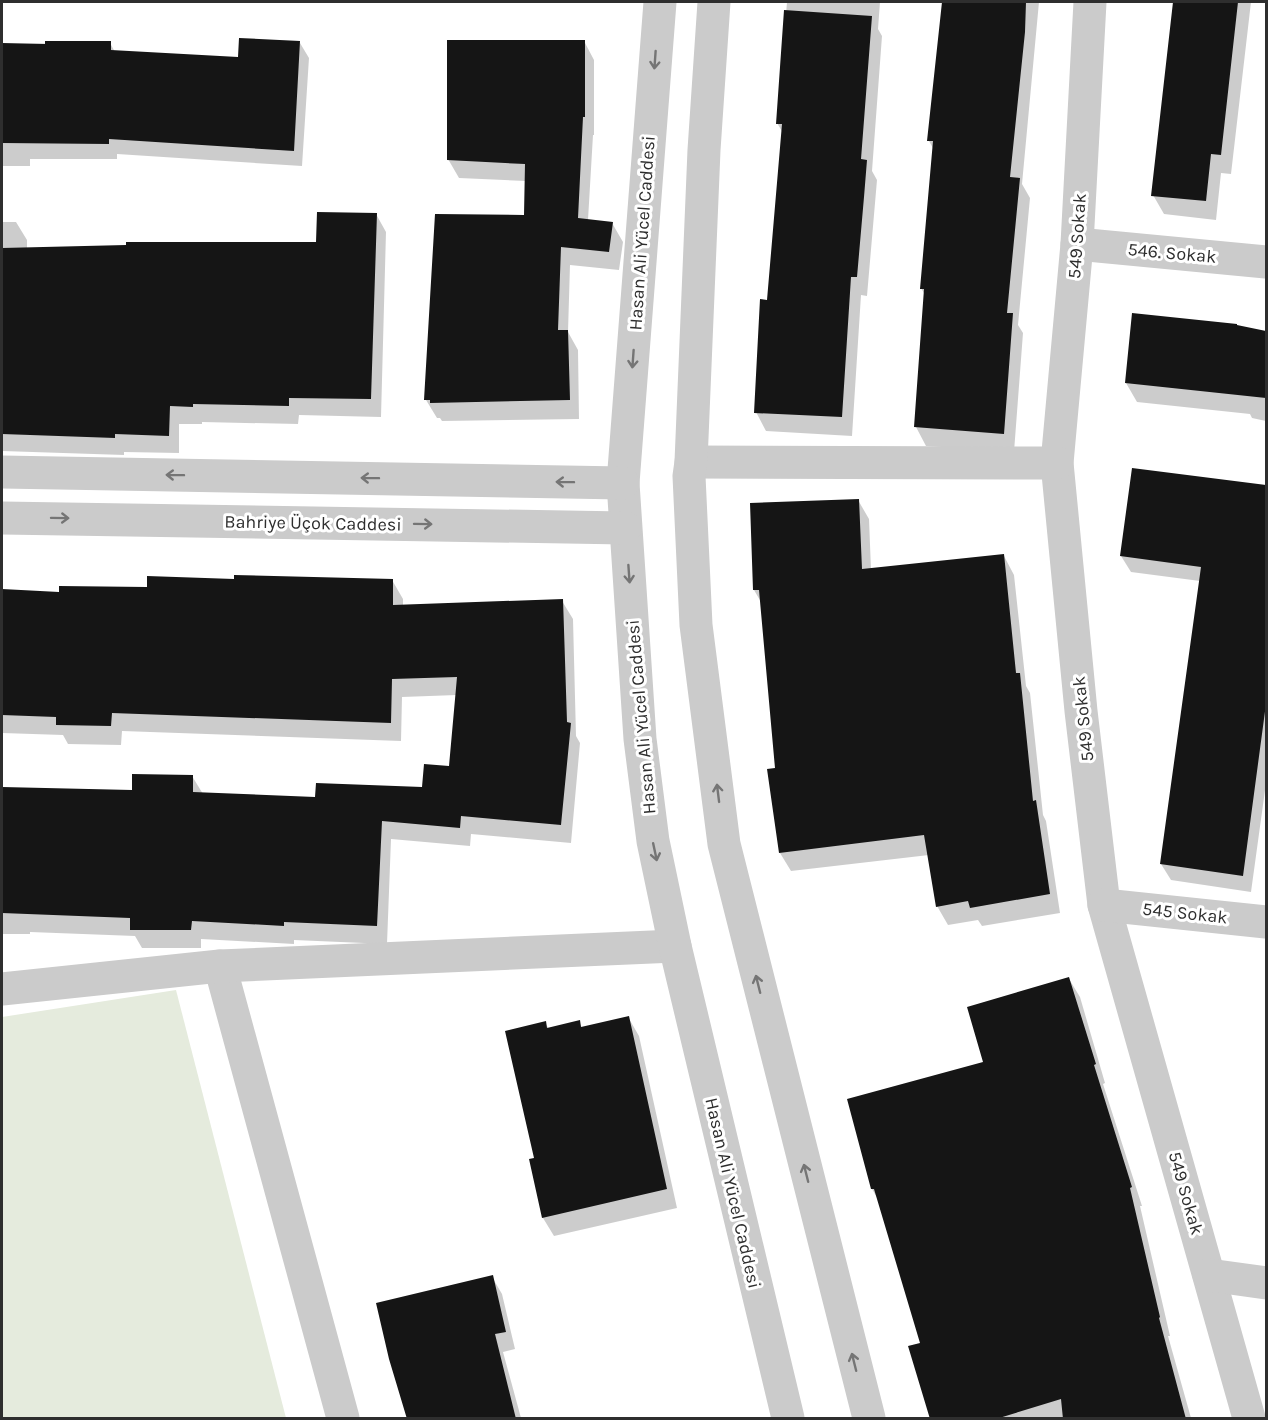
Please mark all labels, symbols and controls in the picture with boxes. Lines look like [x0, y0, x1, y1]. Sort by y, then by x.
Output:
one-way arrow [649, 49, 660, 69]
street label: Hasan Ali Yücel Caddesi [624, 135, 660, 331]
street label: 549 Sokak [1063, 192, 1091, 280]
street label: 546. Sokak [1127, 238, 1217, 268]
one-way arrow [627, 349, 638, 368]
one-way arrow [165, 469, 185, 481]
one-way arrow [360, 472, 380, 484]
one-way arrow [555, 476, 575, 487]
street label: Bahriye Üçok Caddesi [224, 510, 402, 536]
one-way arrow [49, 512, 69, 524]
one-way arrow [412, 519, 432, 530]
one-way arrow [623, 564, 634, 584]
street label: Hasan Ali Yücel Caddesi [622, 619, 660, 815]
street label: 549 Sokak [1068, 675, 1098, 763]
one-way arrow [712, 784, 723, 804]
one-way arrow [650, 842, 662, 861]
street label: 545 Sokak [1141, 898, 1229, 928]
one-way arrow [752, 975, 764, 994]
street label: Hasan Ali Yücel Caddesi [700, 1095, 766, 1291]
street label: 549 Sokak [1164, 1149, 1208, 1237]
one-way arrow [800, 1164, 812, 1183]
one-way arrow [848, 1353, 860, 1372]

